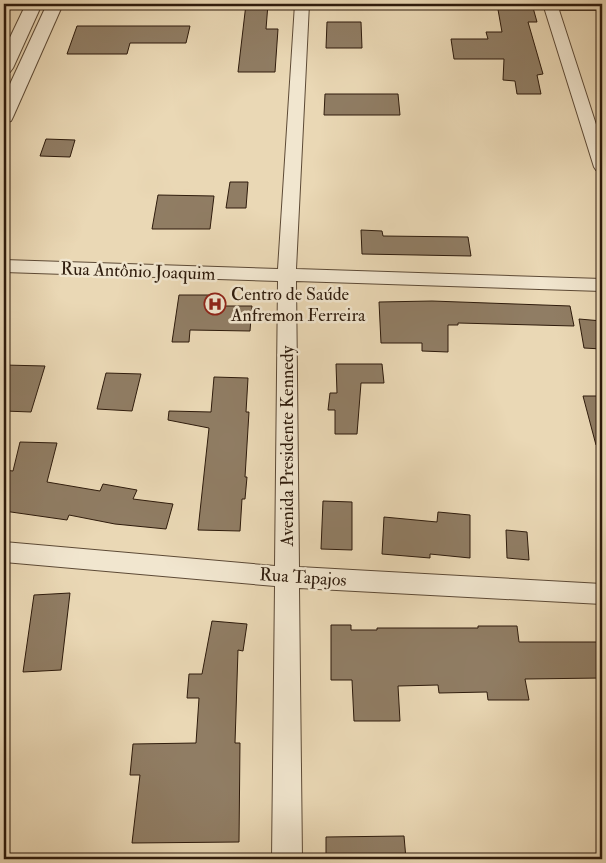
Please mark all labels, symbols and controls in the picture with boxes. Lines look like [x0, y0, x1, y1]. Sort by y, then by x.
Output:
street label: Rua Antônio Joaquim [60, 257, 216, 286]
place label: Centro de Saúde Anfremon Ferreira [230, 283, 366, 327]
hospital icon: Centro de Saúde Anfremon Ferreira [203, 292, 227, 316]
street label: Avenida Presidente Kennedy [276, 344, 299, 548]
street label: Rua Tapajos [259, 563, 347, 592]

